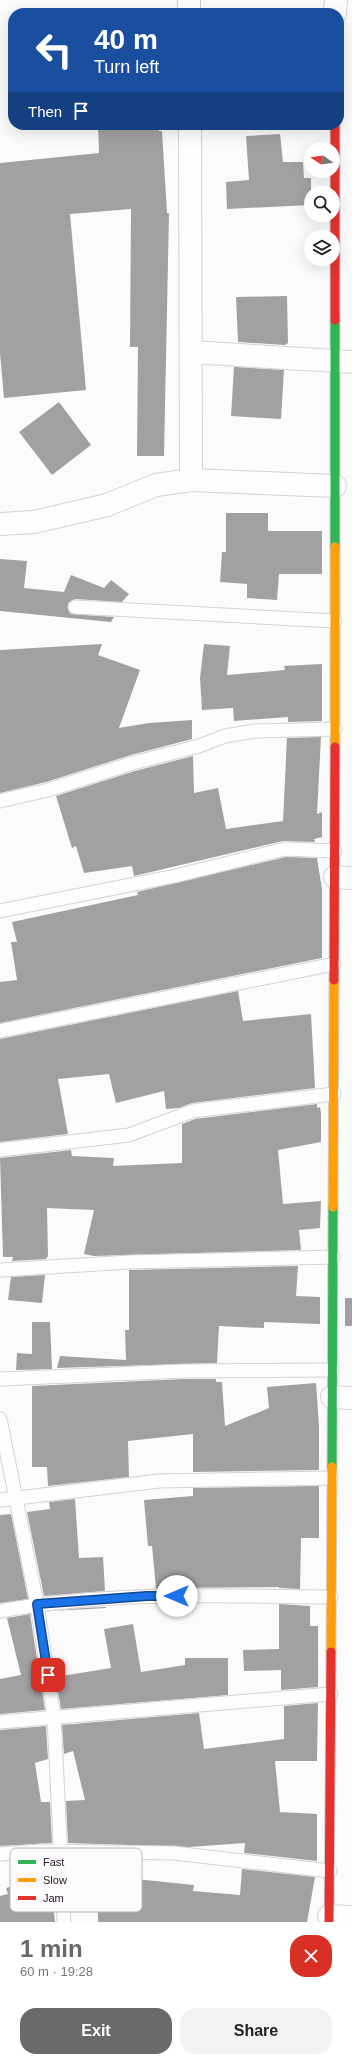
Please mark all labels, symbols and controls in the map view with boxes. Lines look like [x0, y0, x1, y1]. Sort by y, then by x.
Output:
icon: left [28, 24, 80, 76]
text: 40 m [94, 24, 158, 55]
text: Turn left [94, 57, 159, 77]
icon: arrive [70, 100, 92, 122]
text: Then [28, 103, 62, 120]
north arrow [304, 142, 340, 178]
map controls [304, 142, 340, 266]
button: search [304, 186, 340, 222]
button: layers [304, 230, 340, 266]
position arrow [156, 1575, 198, 1617]
pin [31, 1658, 65, 1692]
icon: arrive [37, 1664, 59, 1686]
legend [10, 1848, 142, 1912]
text: Fast [43, 1856, 64, 1868]
text: Slow [43, 1874, 67, 1886]
text: Jam [43, 1892, 64, 1904]
text: 1 min [20, 1935, 83, 1962]
button: close [290, 1935, 332, 1977]
text: 60 m · 19:28 [20, 1964, 93, 1979]
button: Exit [20, 2008, 172, 2054]
button: Share [180, 2008, 332, 2054]

